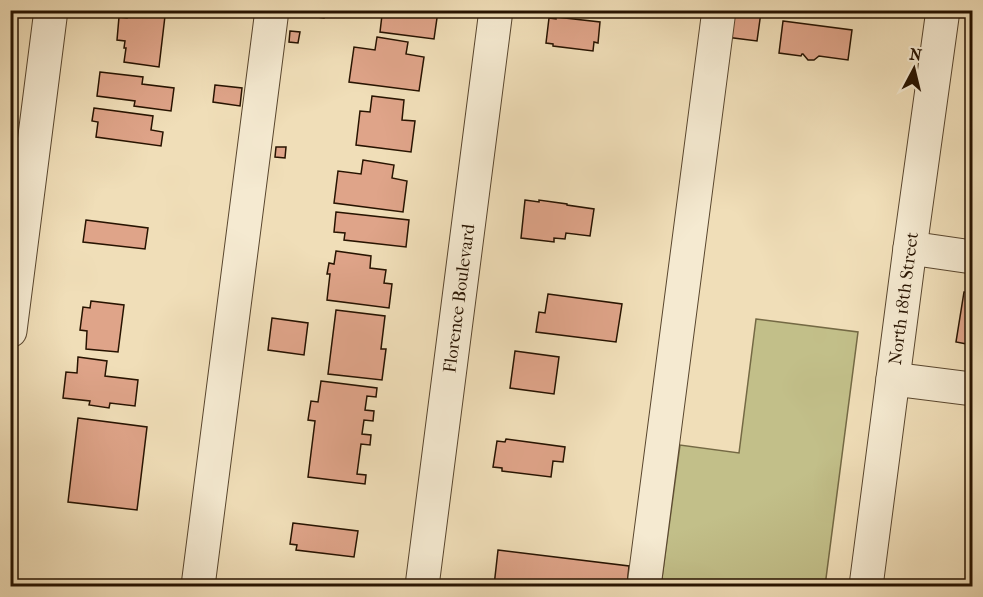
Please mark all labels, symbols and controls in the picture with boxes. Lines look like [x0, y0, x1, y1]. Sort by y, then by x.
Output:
north arrow [884, 39, 944, 99]
text: N [909, 44, 924, 65]
street label: Florence Boulevard [439, 222, 479, 374]
street label: North 18th Street [884, 230, 923, 366]

